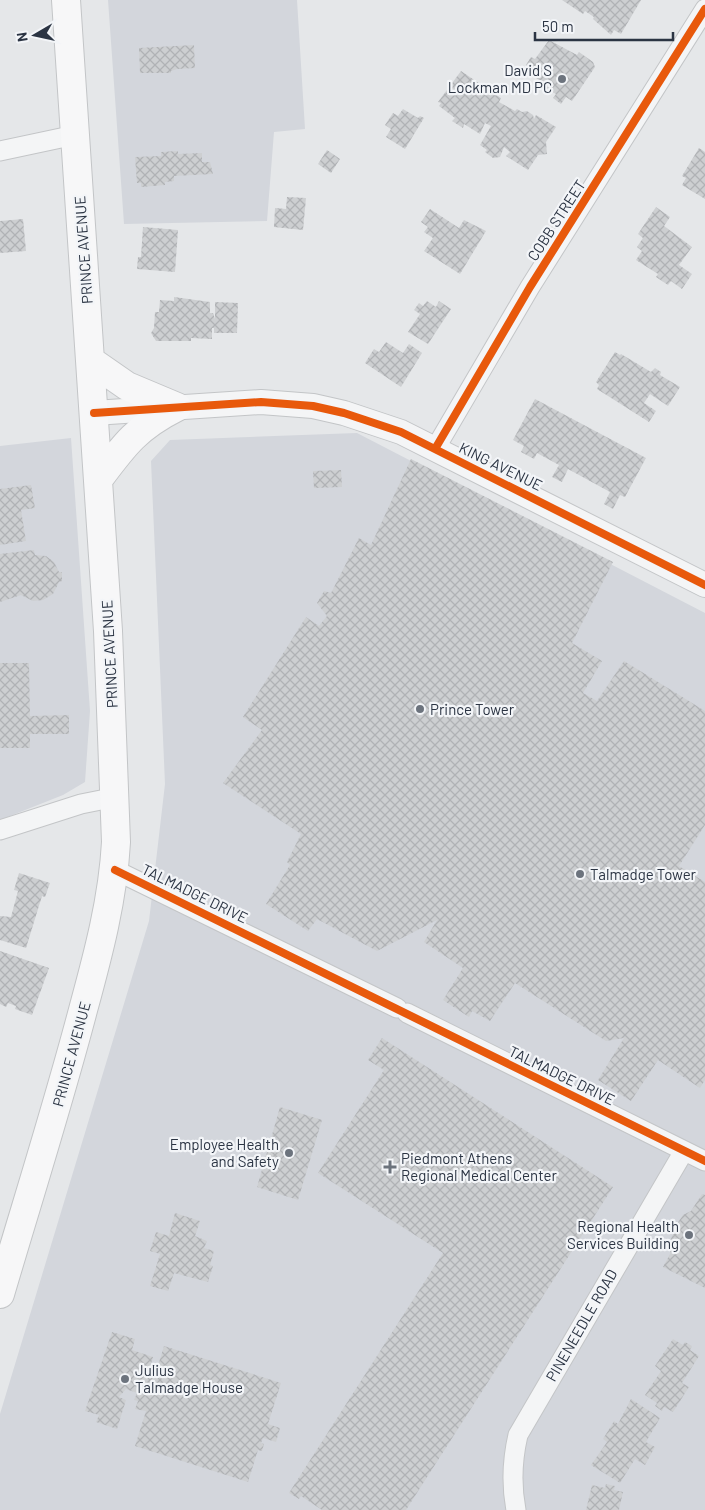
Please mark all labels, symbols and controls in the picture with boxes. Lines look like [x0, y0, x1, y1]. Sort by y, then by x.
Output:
north arrow [10, 10, 60, 60]
scale bar [535, 10, 672, 42]
text: 50 m [542, 17, 574, 35]
text: N [13, 31, 31, 43]
place label: David S Lockman MD PC [448, 61, 552, 96]
marker: David S Lockman MD PC [556, 73, 568, 85]
street label: COBB STREET [523, 176, 589, 264]
street label: PRINCE AVENUE [70, 195, 96, 305]
street label: KING AVENUE [456, 438, 546, 494]
street label: PRINCE AVENUE [97, 599, 121, 709]
place label: Prince Tower [430, 700, 515, 718]
marker: Prince Tower [414, 703, 426, 715]
street label: TALMADGE DRIVE [139, 860, 251, 926]
place label: Talmadge Tower [590, 865, 697, 883]
marker: Talmadge Tower [574, 868, 586, 880]
street label: PRINCE AVENUE [48, 999, 94, 1109]
street label: TALMADGE DRIVE [506, 1042, 618, 1108]
place label: Employee Health and Safety [170, 1135, 279, 1170]
marker: Employee Health and Safety [283, 1147, 295, 1159]
place label: Piedmont Athens Regional Medical Center [401, 1149, 557, 1184]
marker: Piedmont Athens Regional Medical Center [383, 1160, 397, 1174]
place label: Regional Health Services Building [567, 1217, 679, 1252]
marker: Regional Health Services Building [683, 1229, 695, 1241]
street label: PINENEEDLE ROAD [542, 1266, 620, 1384]
place label: Julius Talmadge House [135, 1361, 243, 1396]
marker: Julius Talmadge House [119, 1373, 131, 1385]

